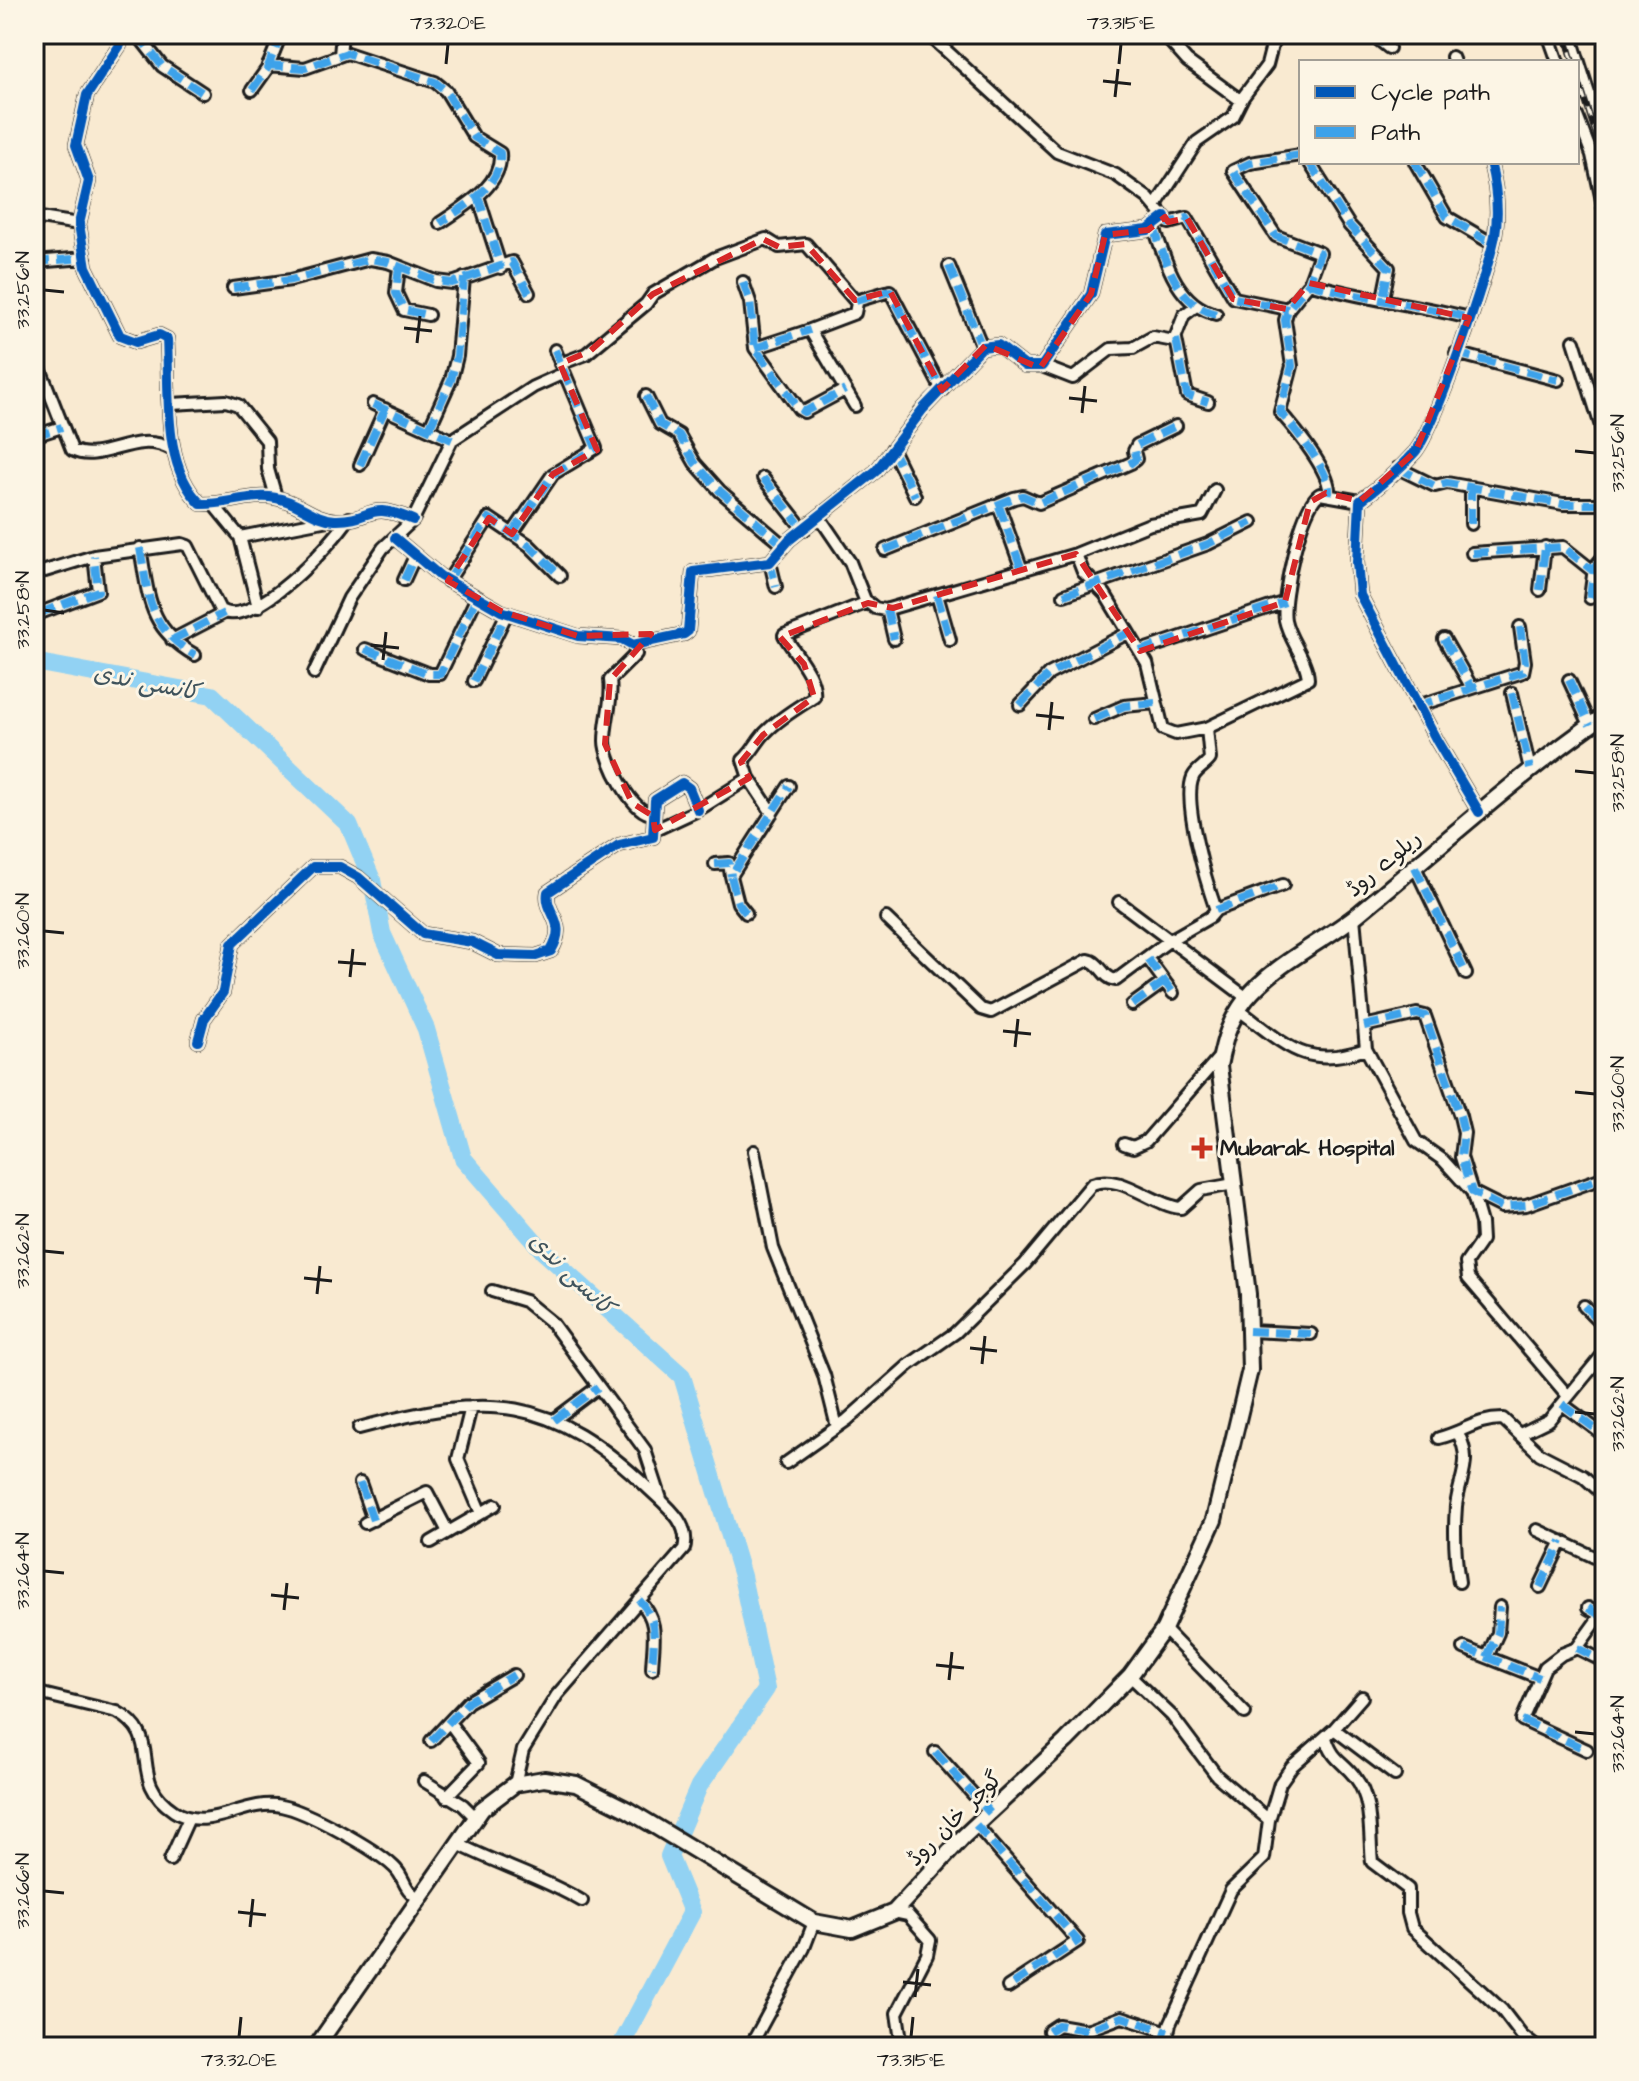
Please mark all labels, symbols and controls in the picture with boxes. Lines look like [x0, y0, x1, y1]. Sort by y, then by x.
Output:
text: 73.320°E [410, 9, 486, 37]
text: 73.315°E [1087, 9, 1155, 37]
legend [1299, 60, 1579, 164]
text: Cycle path [1371, 76, 1490, 111]
text: Path [1371, 116, 1420, 150]
text: 33.256°N [9, 251, 37, 329]
text: 33.256°N [1604, 414, 1632, 492]
text: 33.258°N [9, 571, 37, 649]
water label: کانسی ندی [90, 656, 205, 711]
text: 33.258°N [1604, 734, 1632, 812]
street label: ریلوے روڈ [1340, 823, 1428, 905]
text: 33.260°N [9, 893, 37, 969]
text: 33.260°N [1604, 1056, 1632, 1132]
place label: Mubarak Hospital [1220, 1133, 1395, 1164]
marker: Mubarak Hospital [1191, 1137, 1213, 1159]
text: 33.262°N [9, 1213, 37, 1289]
water label: کانسی ندی [521, 1225, 624, 1326]
text: 33.262°N [1604, 1376, 1632, 1452]
text: 33.264°N [9, 1532, 37, 1610]
text: 33.264°N [1604, 1695, 1632, 1773]
street label: گوجر خان روڈ [900, 1764, 1010, 1874]
text: 33.266°N [9, 1853, 37, 1929]
text: 73.320°E [201, 2046, 277, 2074]
text: 73.315°E [877, 2046, 945, 2074]

